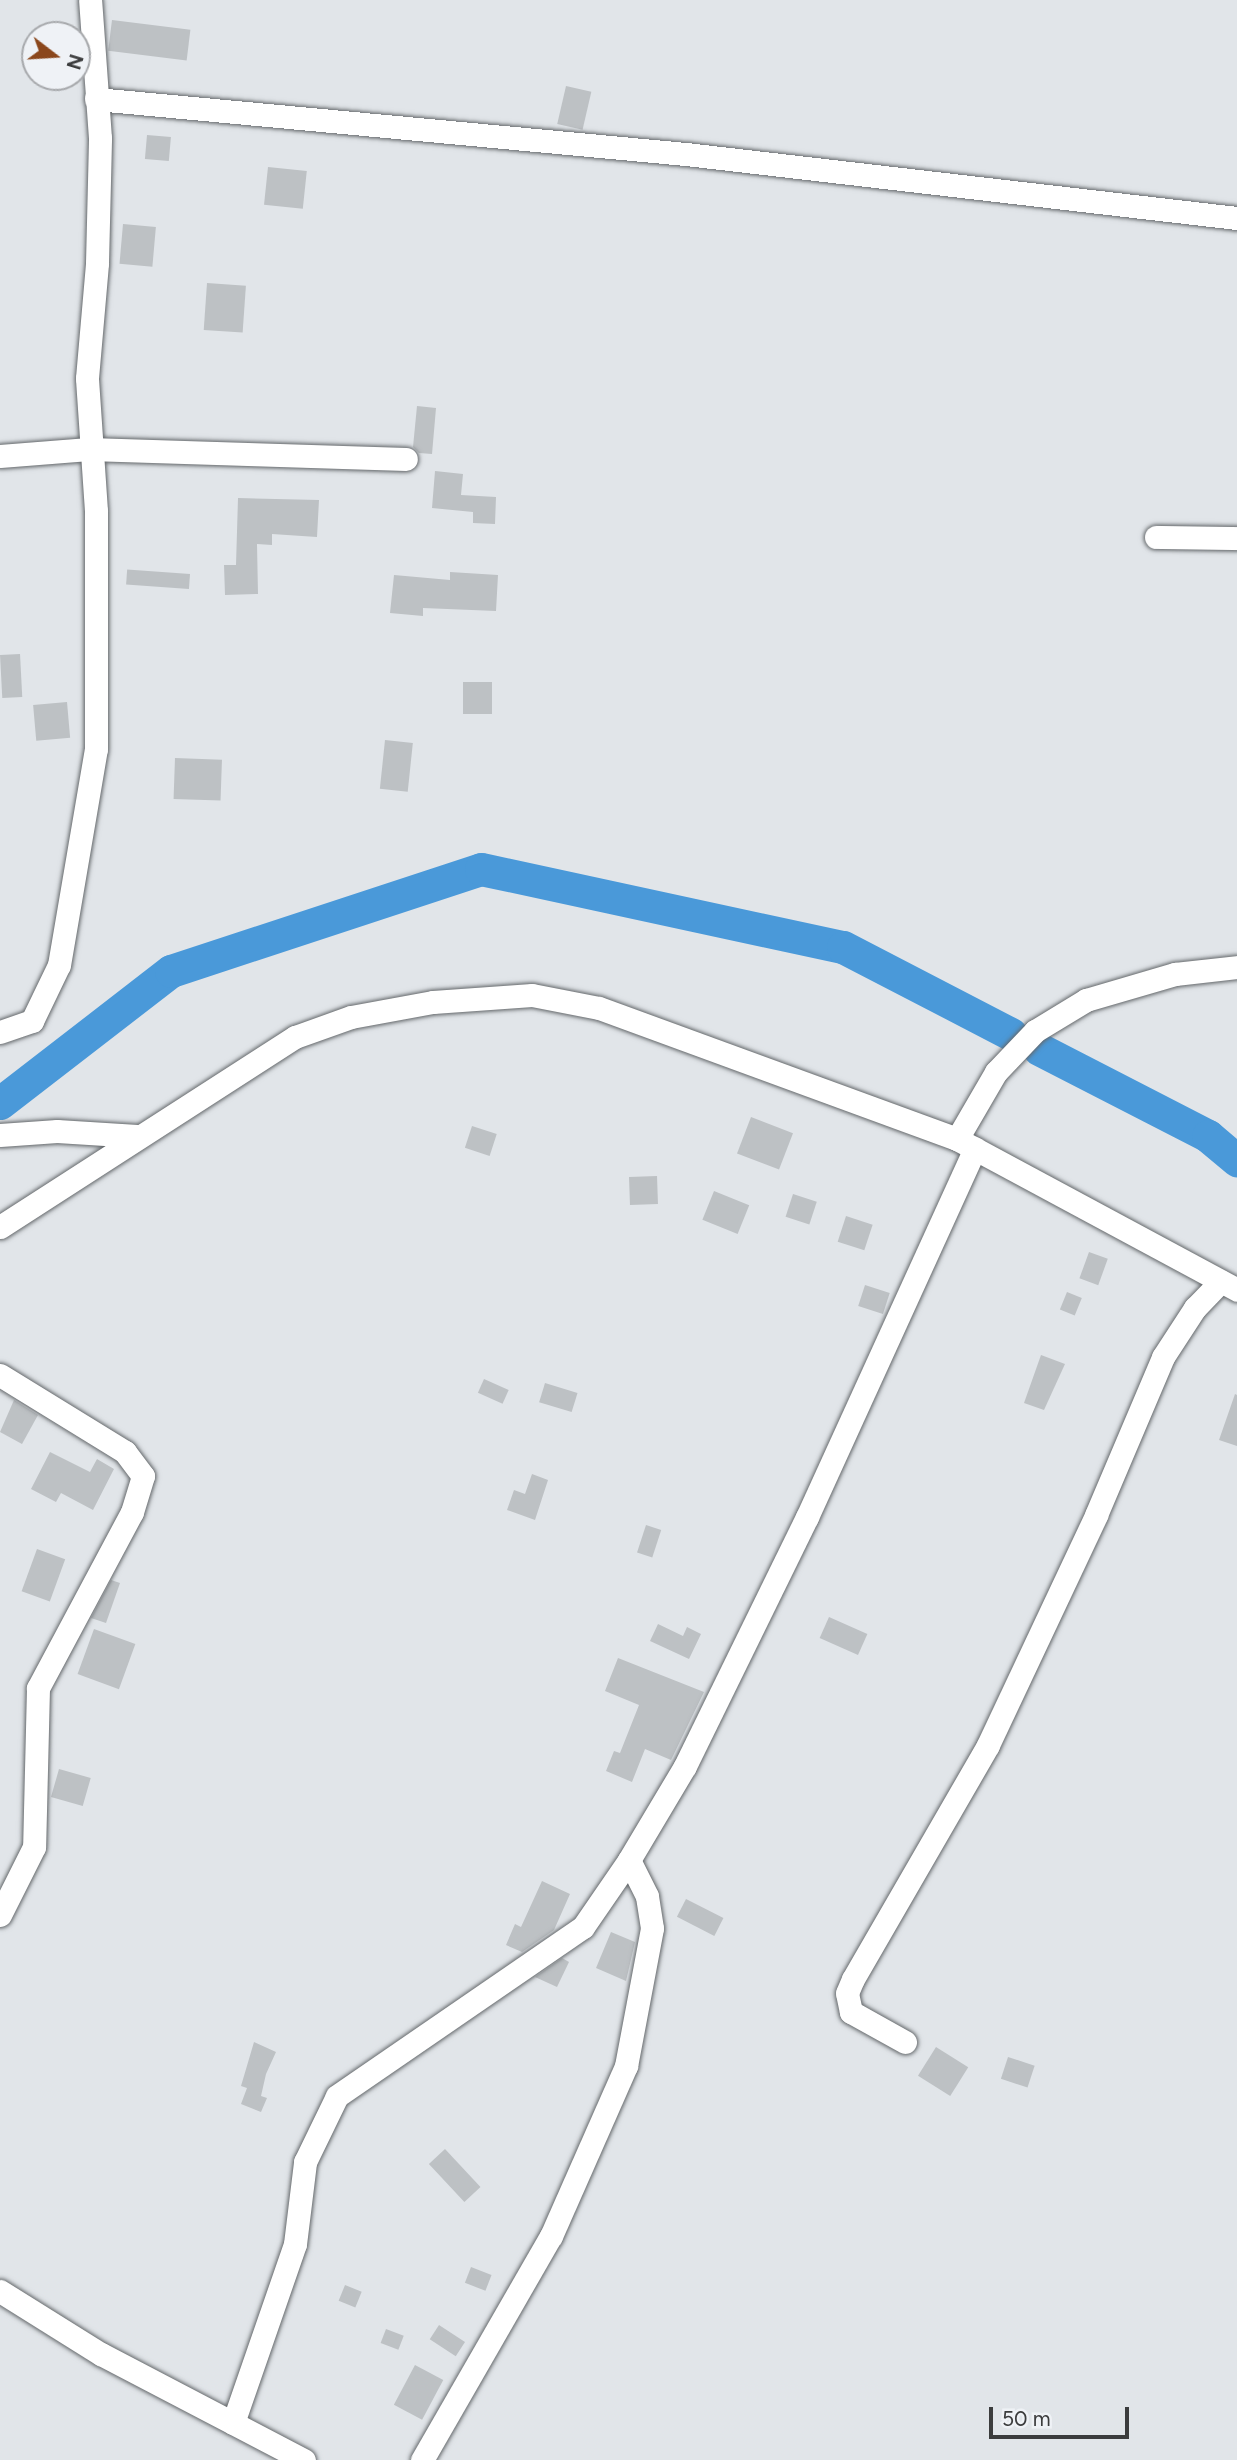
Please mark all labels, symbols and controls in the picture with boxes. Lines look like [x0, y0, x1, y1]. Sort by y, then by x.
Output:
north arrow [21, 21, 91, 91]
text: N [62, 51, 88, 72]
scale bar [992, 2394, 1132, 2438]
text: 50 m [1002, 2406, 1051, 2431]

